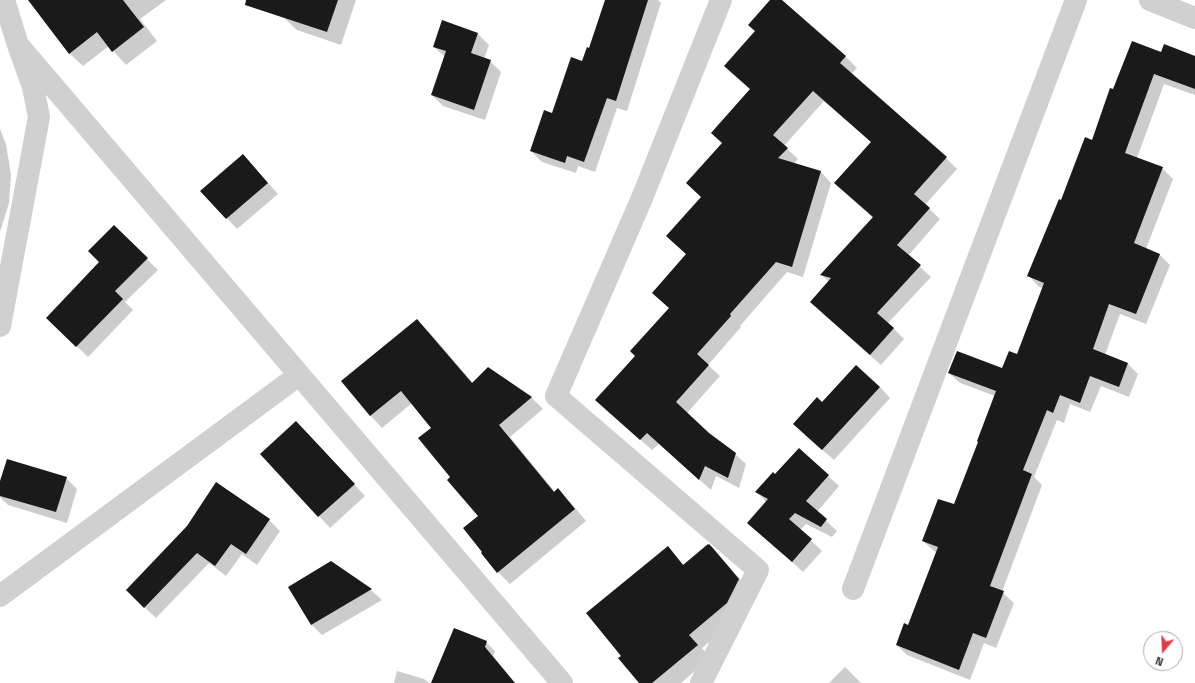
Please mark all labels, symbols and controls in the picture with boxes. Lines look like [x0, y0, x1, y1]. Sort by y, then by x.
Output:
north arrow [1143, 631, 1183, 671]
text: N [1153, 653, 1166, 670]

